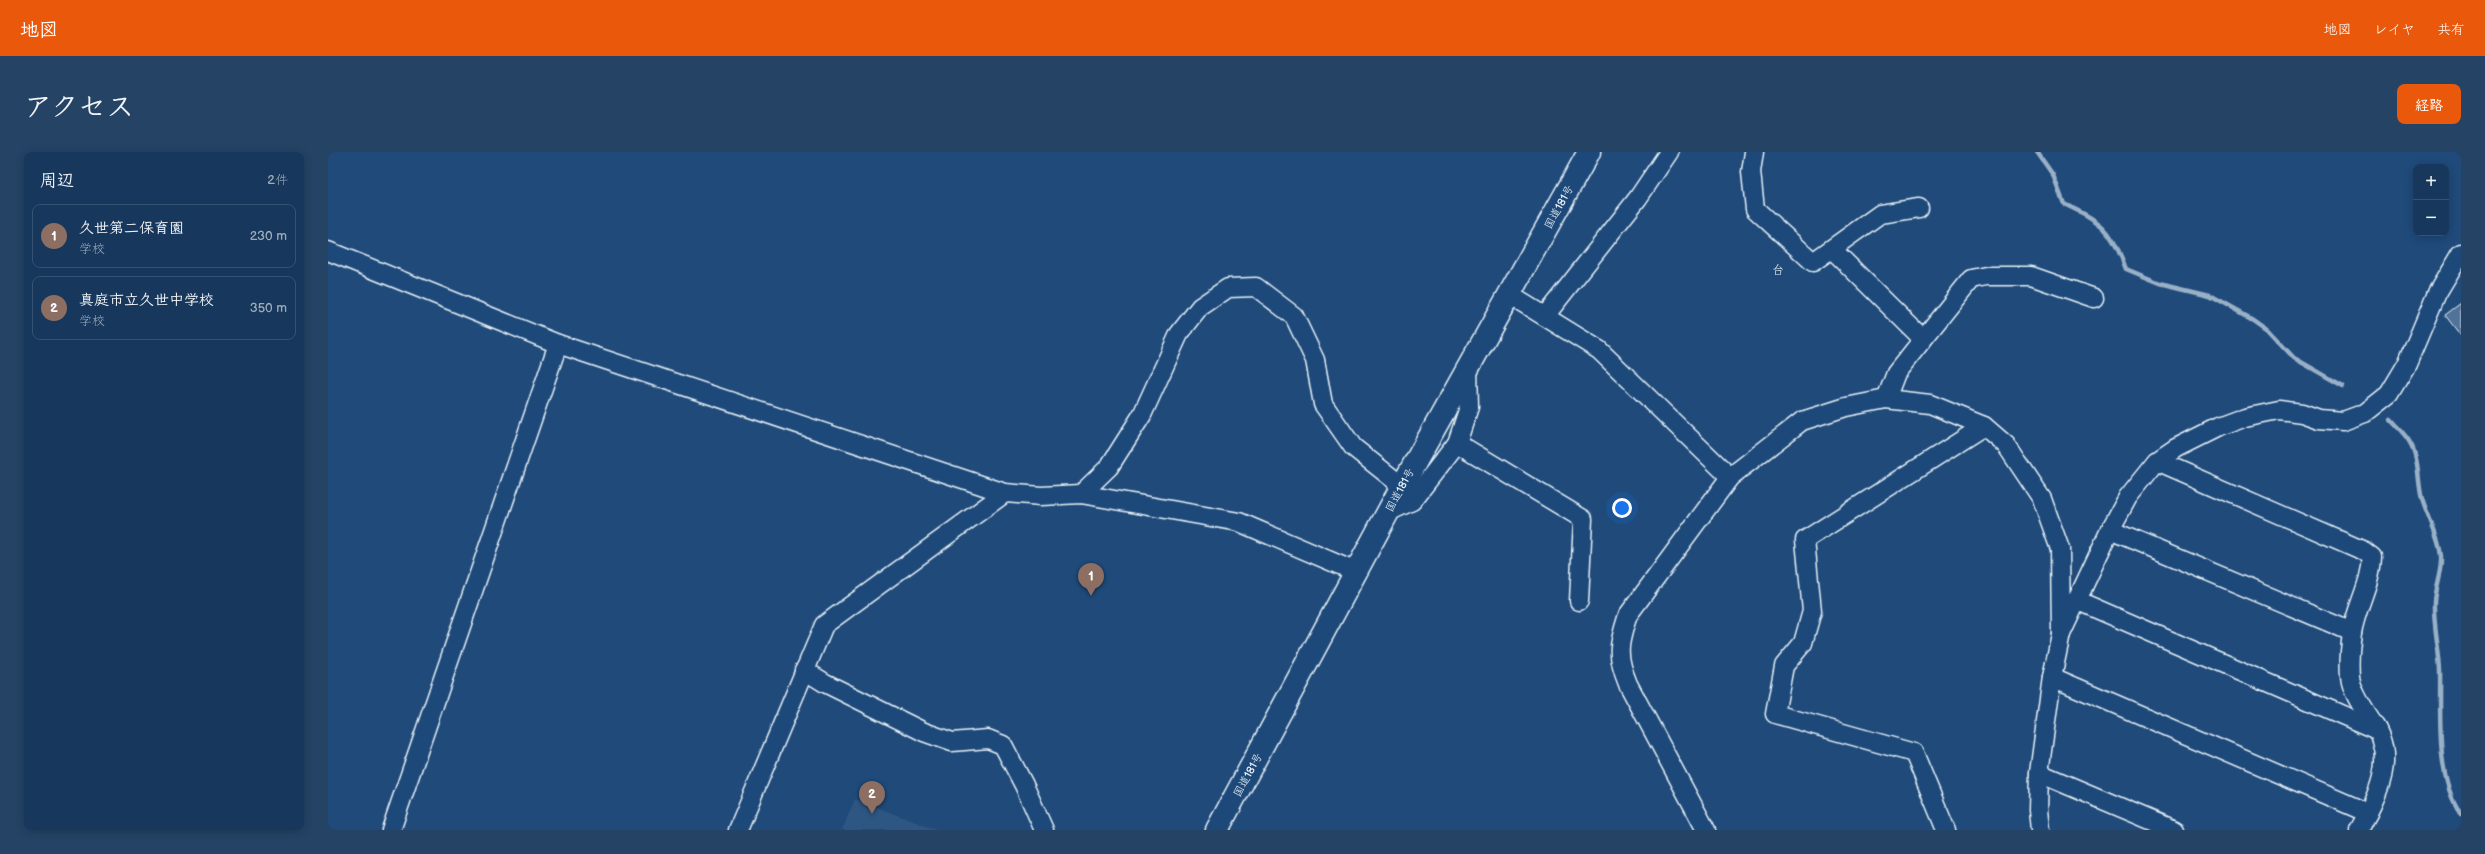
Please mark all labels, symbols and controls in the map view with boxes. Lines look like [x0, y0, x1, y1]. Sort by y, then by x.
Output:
text: 地図 [20, 19, 58, 42]
text: 地図 [2324, 21, 2352, 38]
text: レイヤ [2374, 21, 2415, 38]
text: 共有 [2437, 21, 2465, 38]
button: 経路 [2397, 84, 2461, 124]
text: アクセス [24, 91, 134, 124]
map controls [2413, 164, 2449, 236]
button: + [2413, 164, 2449, 200]
text: 周辺 [40, 171, 74, 191]
text: 2件 [267, 172, 288, 188]
street label: 国道181号 [1542, 183, 1576, 231]
button: − [2413, 200, 2449, 236]
text: 久世第二保育園 [79, 219, 184, 238]
text: 1 [51, 228, 57, 244]
text: 230 m [250, 228, 287, 244]
text: 学校 [79, 241, 105, 257]
district label: 台 [1772, 263, 1784, 278]
text: 真庭市立久世中学校 [79, 291, 214, 310]
text: 2 [50, 300, 58, 316]
text: 350 m [250, 300, 287, 316]
text: 学校 [79, 313, 105, 329]
street label: 国道181号 [1383, 466, 1417, 514]
your location [1612, 498, 1632, 518]
pin: 1 [1078, 563, 1104, 596]
street label: 国道181号 [1231, 751, 1265, 799]
pin: 2 [859, 781, 885, 814]

